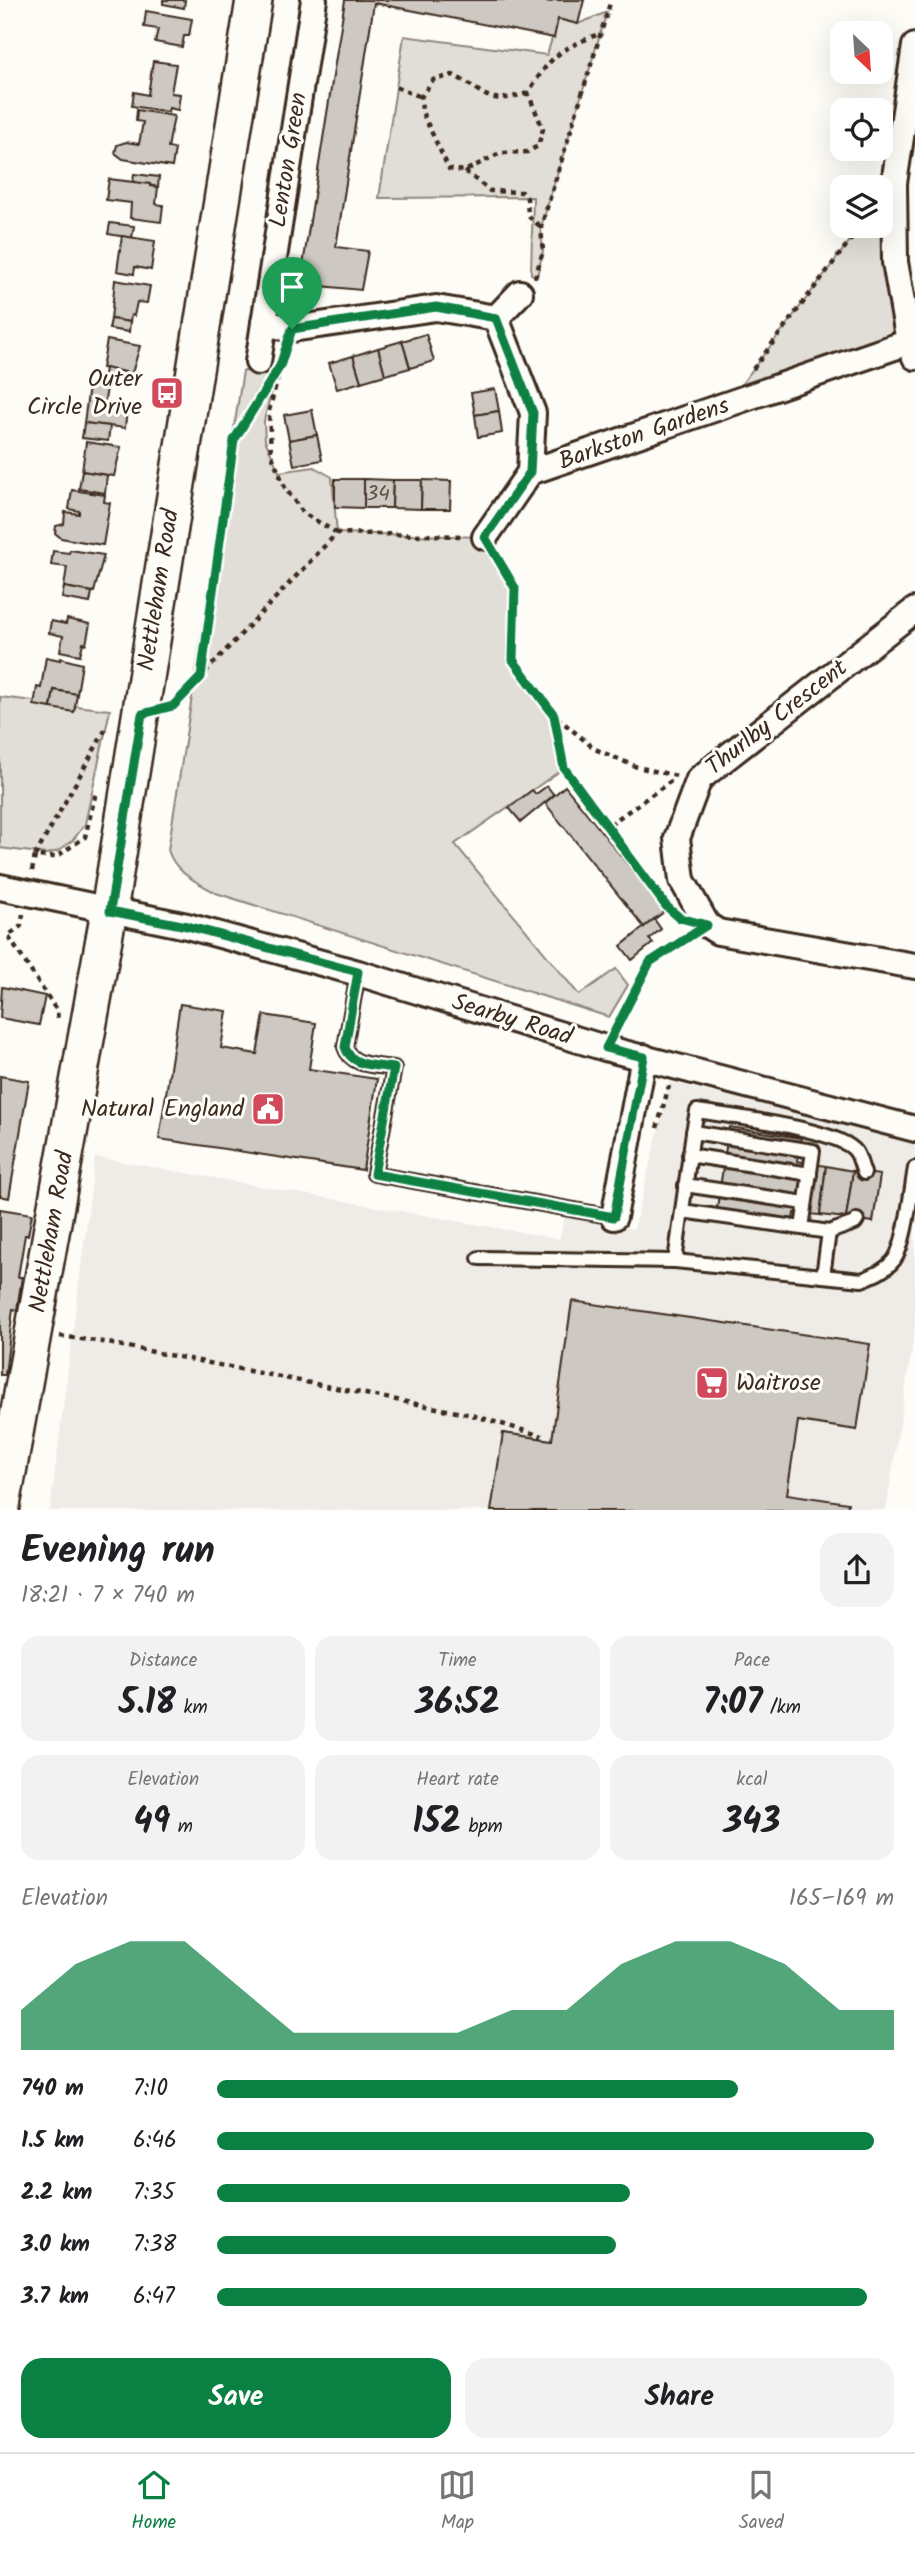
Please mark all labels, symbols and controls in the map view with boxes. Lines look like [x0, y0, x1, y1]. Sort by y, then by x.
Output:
north arrow [830, 21, 892, 84]
map controls [830, 21, 893, 238]
street label: Lenton Green [259, 90, 319, 230]
button: locate [830, 98, 893, 161]
button: layers [830, 175, 893, 238]
pin [262, 257, 322, 329]
icon: arrive [273, 268, 311, 306]
place label: Outer Circle Drive [27, 360, 144, 427]
bus stop icon: Outer Circle Drive [148, 374, 186, 412]
street label: Barkston Gardens [553, 387, 735, 481]
house number: 34 [366, 478, 390, 511]
street label: Nettleham Road [127, 505, 191, 674]
street label: Thurlby Crescent [697, 649, 857, 786]
street label: Searby Road [447, 983, 578, 1057]
place label: Natural England [81, 1090, 245, 1129]
public building icon: Natural England [249, 1090, 287, 1128]
street label: Nettleham Road [19, 1147, 86, 1316]
supermarket icon: Waitrose [693, 1364, 731, 1402]
place label: Waitrose [736, 1364, 821, 1403]
text: Evening run [21, 1522, 215, 1582]
button: share [820, 1533, 894, 1607]
text: 18:21 · 7 × 740 m [21, 1578, 195, 1614]
text: Distance [129, 1646, 197, 1676]
text: Time [438, 1646, 477, 1676]
text: Pace [734, 1646, 770, 1676]
text: 5.18 [119, 1676, 176, 1732]
text: 36:52 [415, 1676, 500, 1732]
text: 7:07 [703, 1676, 762, 1732]
text: km [176, 1693, 208, 1723]
text: /km [762, 1693, 801, 1723]
text: Elevation [127, 1765, 199, 1795]
text: Heart rate [416, 1765, 499, 1795]
text: kcal [736, 1765, 767, 1795]
text: 49 [133, 1795, 170, 1851]
text: 152 [412, 1795, 461, 1851]
text: 343 [723, 1795, 781, 1851]
text: m [170, 1812, 193, 1842]
text: bpm [461, 1812, 503, 1842]
text: Elevation [21, 1881, 108, 1917]
text: 165–169 m [789, 1881, 894, 1917]
text: 740 m [21, 2071, 84, 2107]
text: 7:10 [133, 2071, 168, 2107]
text: 1.5 km [21, 2123, 84, 2159]
text: 6:46 [133, 2123, 177, 2159]
text: 2.2 km [21, 2175, 92, 2211]
text: 7:35 [133, 2175, 175, 2211]
text: 3.0 km [21, 2227, 90, 2263]
text: 7:38 [133, 2227, 176, 2263]
text: 3.7 km [21, 2279, 89, 2315]
text: 6:47 [133, 2279, 175, 2315]
button: Save [21, 2358, 451, 2438]
button: Share [465, 2358, 894, 2438]
tab: Home [131, 2466, 176, 2538]
tab: Map [438, 2466, 476, 2538]
tab: Saved [739, 2466, 784, 2538]

